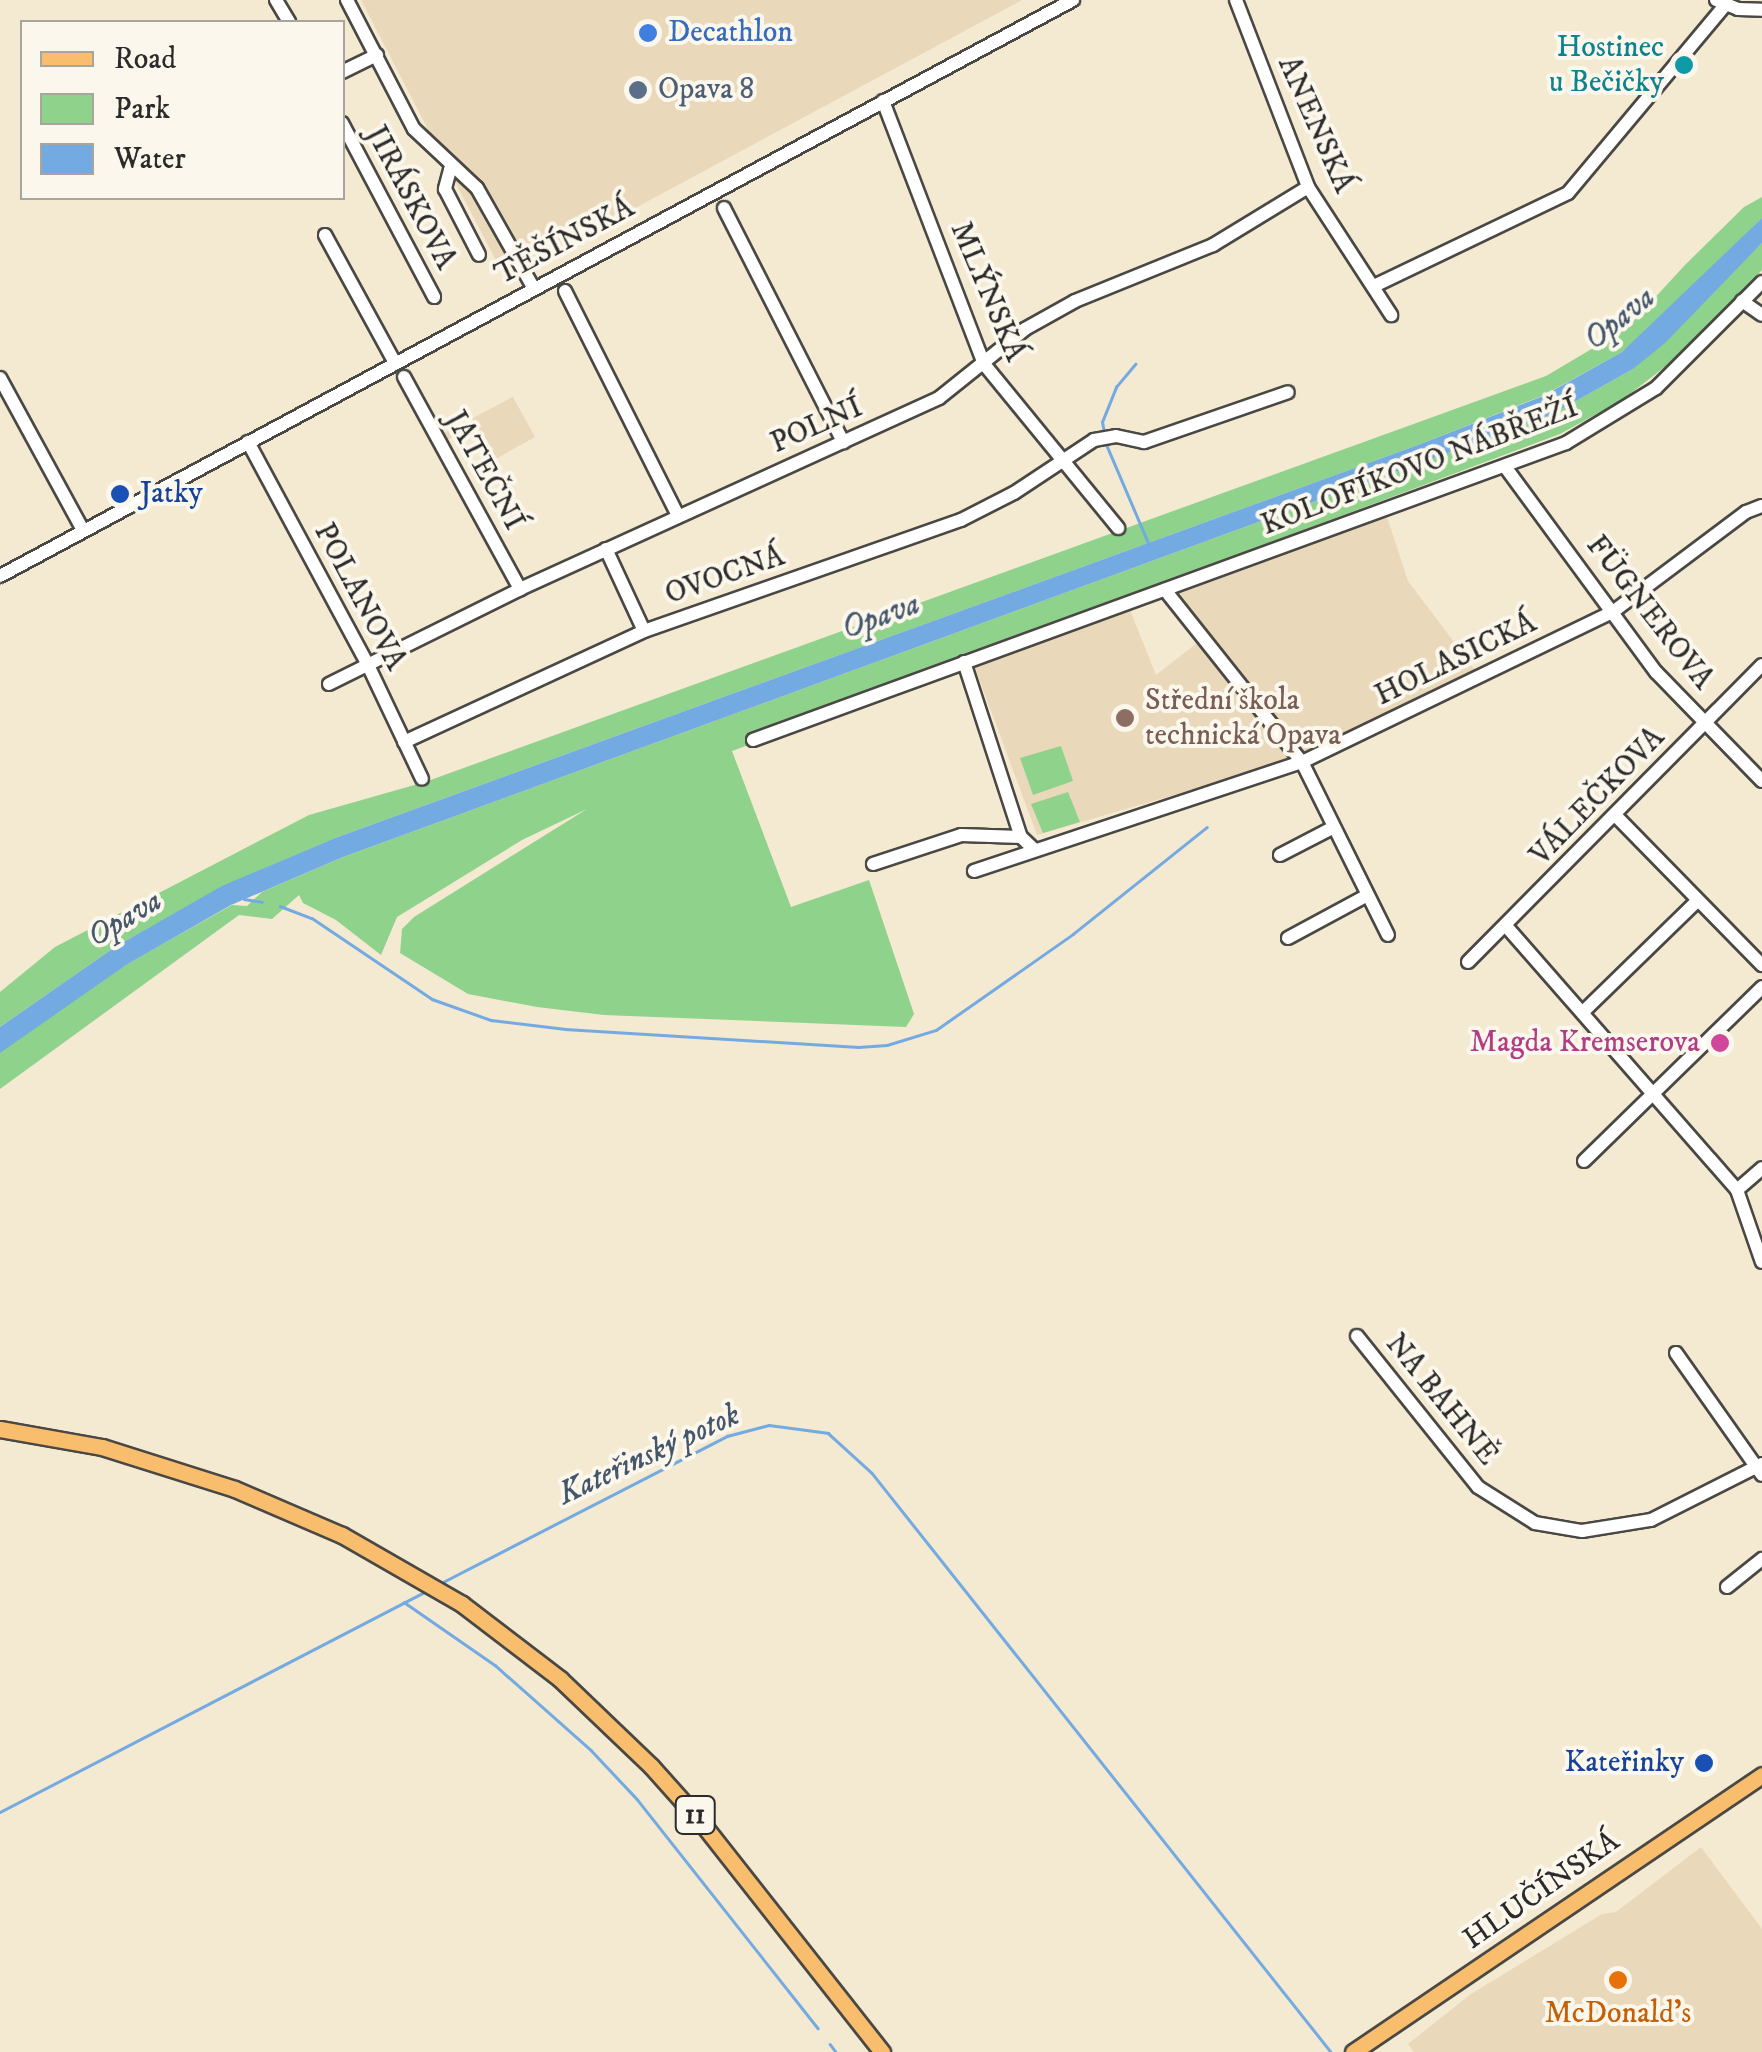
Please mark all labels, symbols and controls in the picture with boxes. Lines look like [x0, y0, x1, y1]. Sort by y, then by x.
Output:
place label: Decathlon [668, 15, 793, 51]
legend [20, 20, 345, 200]
marker: Decathlon [637, 22, 659, 44]
place label: Hostinec u Bečičky [1549, 30, 1664, 100]
text: Road [114, 41, 176, 78]
street label: ANENSKÁ [1269, 51, 1361, 199]
marker: Hostinec u Bečičky [1673, 54, 1695, 76]
place label: Opava 8 [658, 72, 754, 108]
marker: Opava 8 [627, 79, 649, 101]
text: Park [114, 91, 170, 128]
street label: JIRÁSKOVA [357, 120, 463, 276]
text: Water [114, 141, 186, 178]
street label: TĚŠÍNSKÁ [489, 190, 641, 294]
street label: MLÝNSKÁ [942, 217, 1032, 367]
water label: Opava [1577, 279, 1663, 359]
street label: POLNÍ [765, 390, 869, 462]
street label: KOLOFÍKOVO NÁBŘEŽÍ [1256, 390, 1584, 544]
street label: JATEČNÍ [437, 405, 531, 537]
place label: Jatky [140, 476, 203, 512]
marker: Jatky [109, 483, 131, 505]
street label: POLANOVA [305, 517, 413, 677]
street label: FÜGNEROVA [1578, 529, 1720, 697]
street label: OVOCNÁ [661, 539, 789, 613]
water label: Opava [837, 585, 925, 649]
street label: HOLASICKÁ [1370, 605, 1542, 715]
place label: Střední škola technická Opava [1145, 683, 1341, 754]
marker: Střední škola technická Opava [1114, 707, 1136, 729]
street label: VÁLEČKOVA [1523, 721, 1673, 873]
water label: Opava [81, 882, 169, 956]
place label: Magda Kremserova [1470, 1025, 1700, 1061]
marker: Magda Kremserova [1709, 1032, 1731, 1054]
street label: NA BAHNĚ [1377, 1327, 1505, 1473]
water label: Kateřinský potok [552, 1396, 746, 1514]
place label: Kateřinky [1564, 1745, 1684, 1781]
marker: Kateřinky [1693, 1752, 1715, 1774]
road number: 11 [672, 1792, 718, 1838]
street label: HLUČÍNSKÁ [1457, 1824, 1627, 1958]
marker: McDonald's [1607, 1969, 1629, 1991]
place label: McDonald's [1545, 1996, 1691, 2032]

